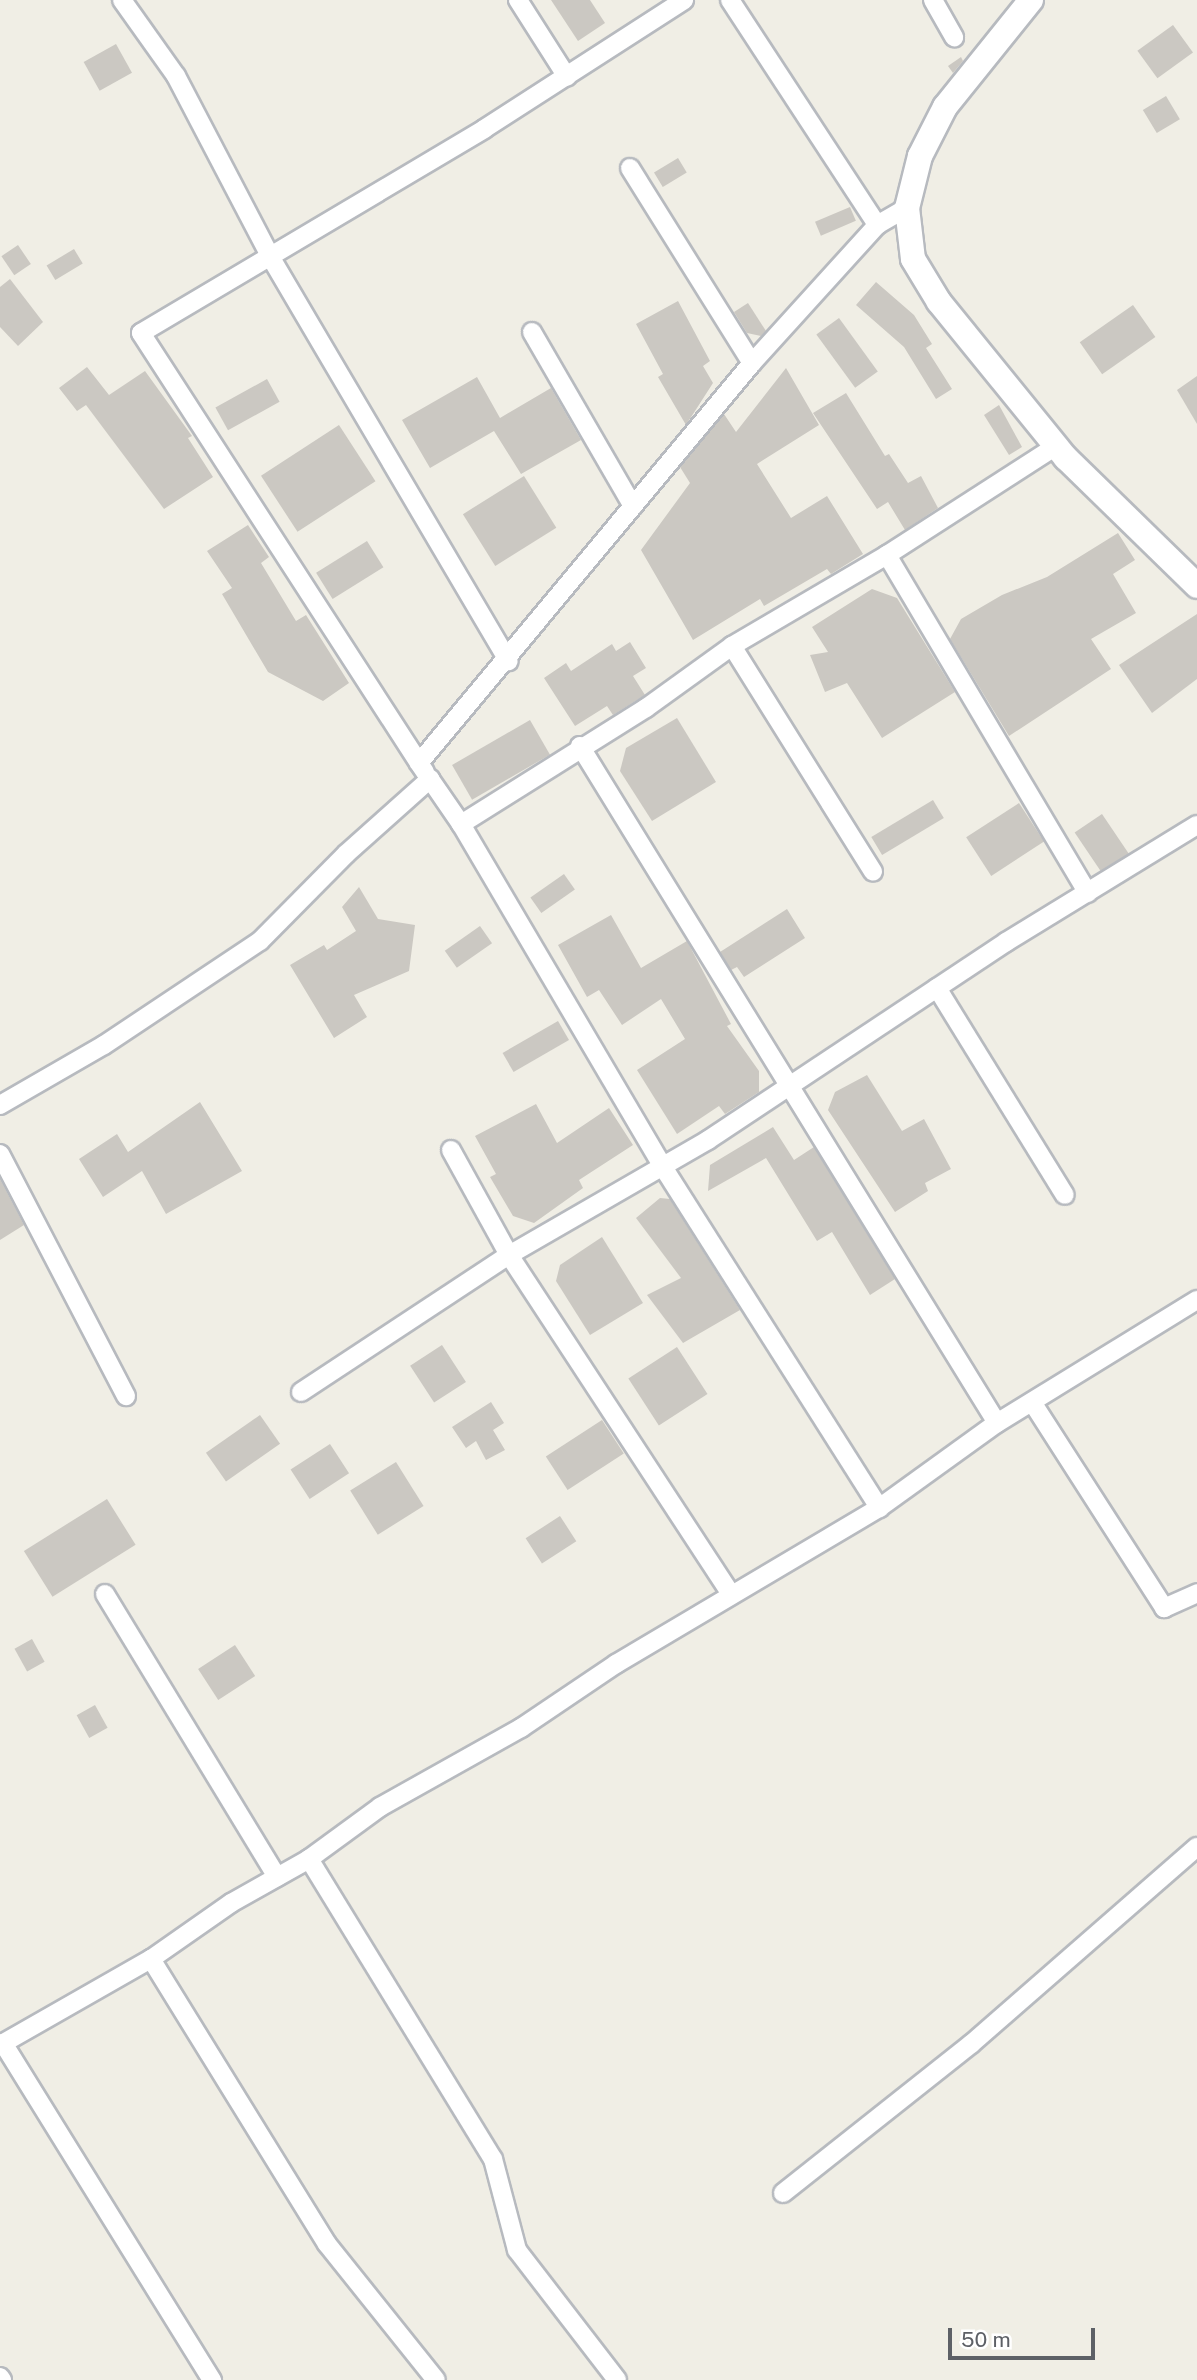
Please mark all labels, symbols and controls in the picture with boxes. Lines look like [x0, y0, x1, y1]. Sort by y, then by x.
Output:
scale bar [952, 2314, 1099, 2358]
text: 50 m [961, 2327, 1011, 2352]

